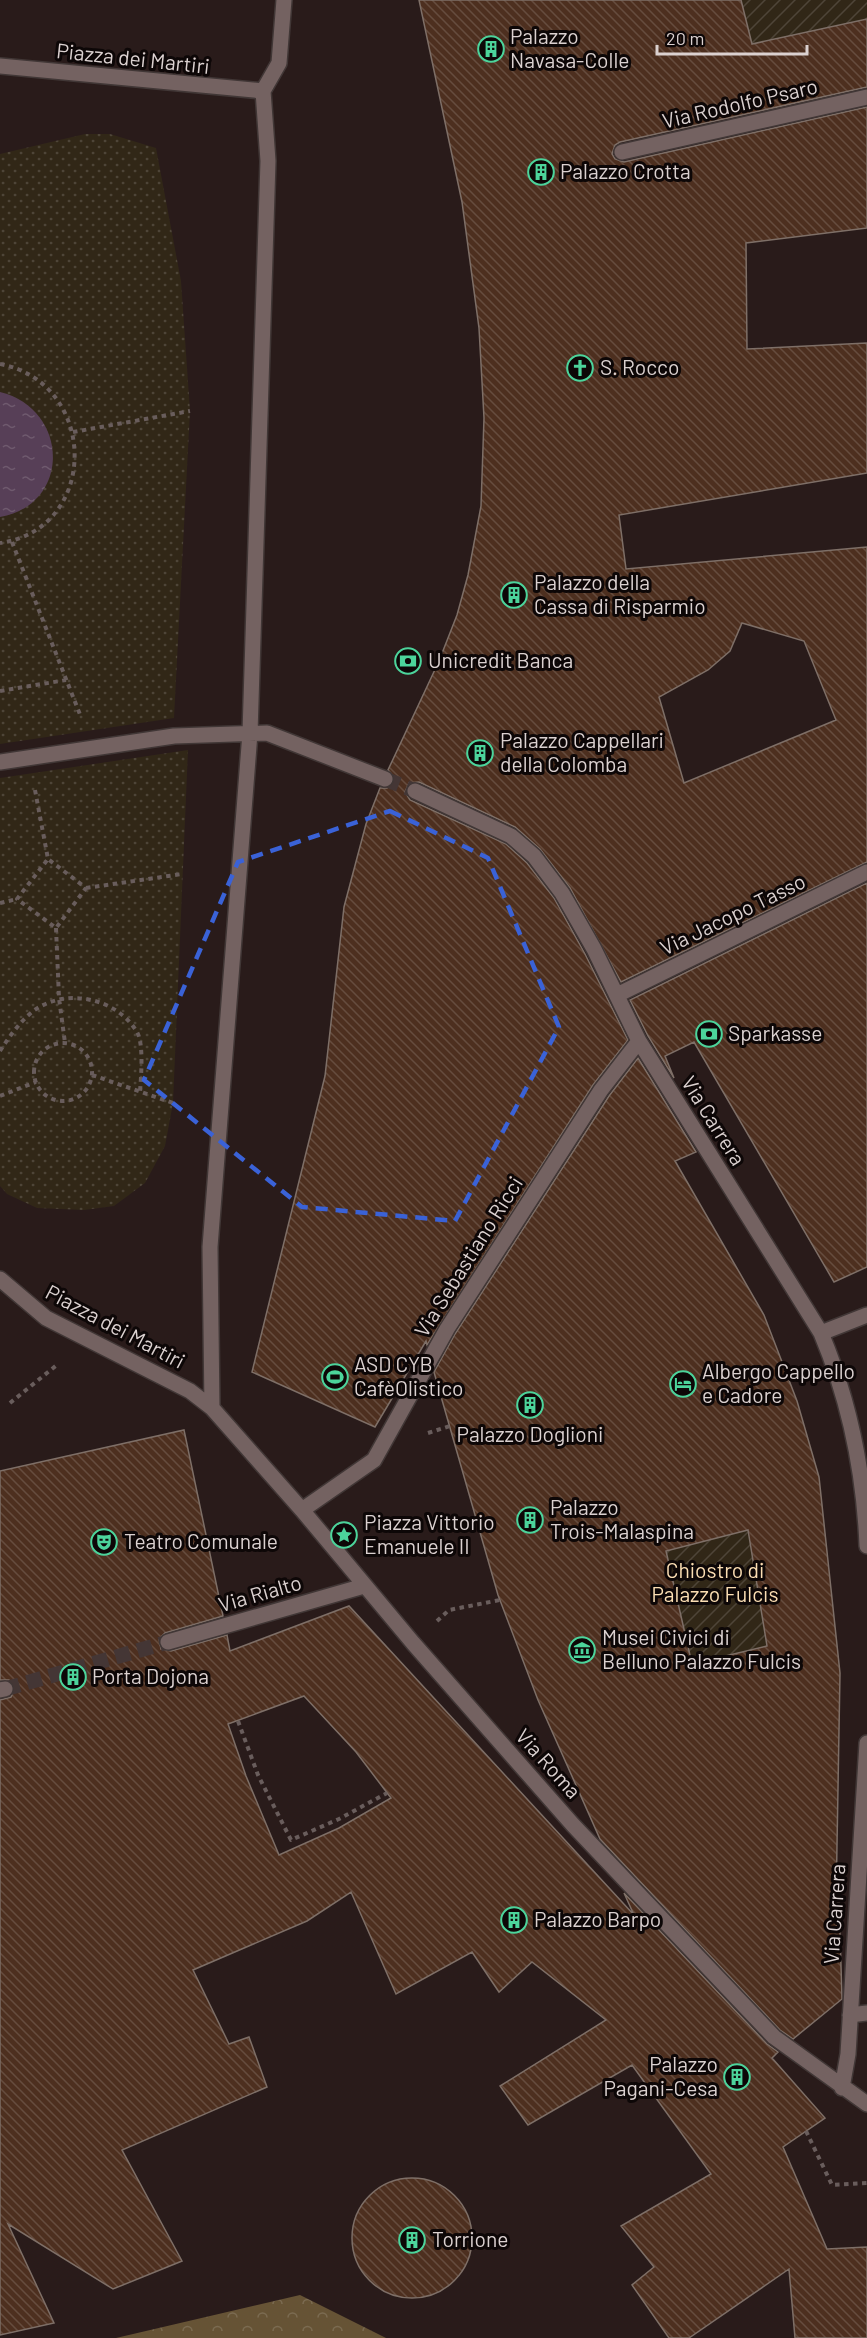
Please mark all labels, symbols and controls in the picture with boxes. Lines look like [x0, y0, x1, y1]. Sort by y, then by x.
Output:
scale bar [657, 18, 807, 56]
place label: Palazzo Navasa-Colle [510, 23, 629, 72]
text: 20 m [666, 27, 704, 49]
building icon: Palazzo Navasa-Colle [476, 34, 506, 64]
street label: Piazza dei Martiri [55, 37, 211, 78]
street label: Via Rodolfo Psaro [659, 72, 820, 133]
building icon: Palazzo Crotta [526, 157, 556, 187]
place label: Palazzo Crotta [560, 158, 691, 183]
church icon: S. Rocco [565, 353, 595, 383]
place label: S. Rocco [600, 354, 679, 379]
place label: Palazzo della Cassa di Risparmio [534, 569, 706, 618]
building icon: Palazzo della Cassa di Risparmio [499, 580, 529, 610]
bank icon: Unicredit Banca [393, 646, 423, 676]
place label: Unicredit Banca [428, 647, 573, 672]
place label: Palazzo Cappellari della Colomba [500, 727, 664, 776]
building icon: Palazzo Cappellari della Colomba [465, 738, 495, 768]
street label: Via Jacopo Tasso [656, 868, 809, 960]
bank icon: Sparkasse [694, 1019, 724, 1049]
place label: Sparkasse [728, 1020, 822, 1045]
street label: Via Carrera [677, 1071, 752, 1170]
street label: Via Sebastiano Ricci [408, 1171, 527, 1341]
street label: Piazza dei Martiri [42, 1278, 190, 1373]
place label: ASD CYB CafèOlistico [354, 1351, 464, 1400]
place label: Albergo Cappello e Cadore [702, 1358, 855, 1407]
sports icon: ASD CYB CafèOlistico [320, 1362, 350, 1392]
hotel icon: Albergo Cappello e Cadore [668, 1369, 698, 1399]
building icon: Palazzo Doglioni [515, 1390, 545, 1420]
place label: Palazzo Doglioni [457, 1421, 603, 1446]
place label: Palazzo Trois-Malaspina [550, 1494, 694, 1543]
building icon: Palazzo Trois-Malaspina [515, 1505, 545, 1535]
place label: Piazza Vittorio Emanuele II [364, 1509, 495, 1558]
place icon: Piazza Vittorio Emanuele II [329, 1520, 359, 1550]
theatre icon: Teatro Comunale [89, 1527, 119, 1557]
place label: Teatro Comunale [124, 1528, 278, 1553]
park label: Chiostro di Palazzo Fulcis [651, 1557, 779, 1606]
street label: Via Rialto [215, 1569, 304, 1616]
place label: Musei Civici di Belluno Palazzo Fulcis [602, 1624, 801, 1673]
museum icon: Musei Civici di Belluno Palazzo Fulcis [567, 1635, 597, 1665]
building icon: Porta Dojona [58, 1662, 88, 1692]
place label: Porta Dojona [92, 1663, 209, 1688]
street label: Via Roma [511, 1723, 587, 1803]
street label: Via Carrera [818, 1863, 849, 1965]
building icon: Palazzo Barpo [499, 1905, 529, 1935]
place label: Palazzo Barpo [534, 1906, 661, 1931]
place label: Palazzo Pagani-Cesa [603, 2051, 718, 2100]
building icon: Palazzo Pagani-Cesa [722, 2062, 752, 2092]
building icon: Torrione [397, 2225, 427, 2255]
place label: Torrione [432, 2226, 508, 2251]

